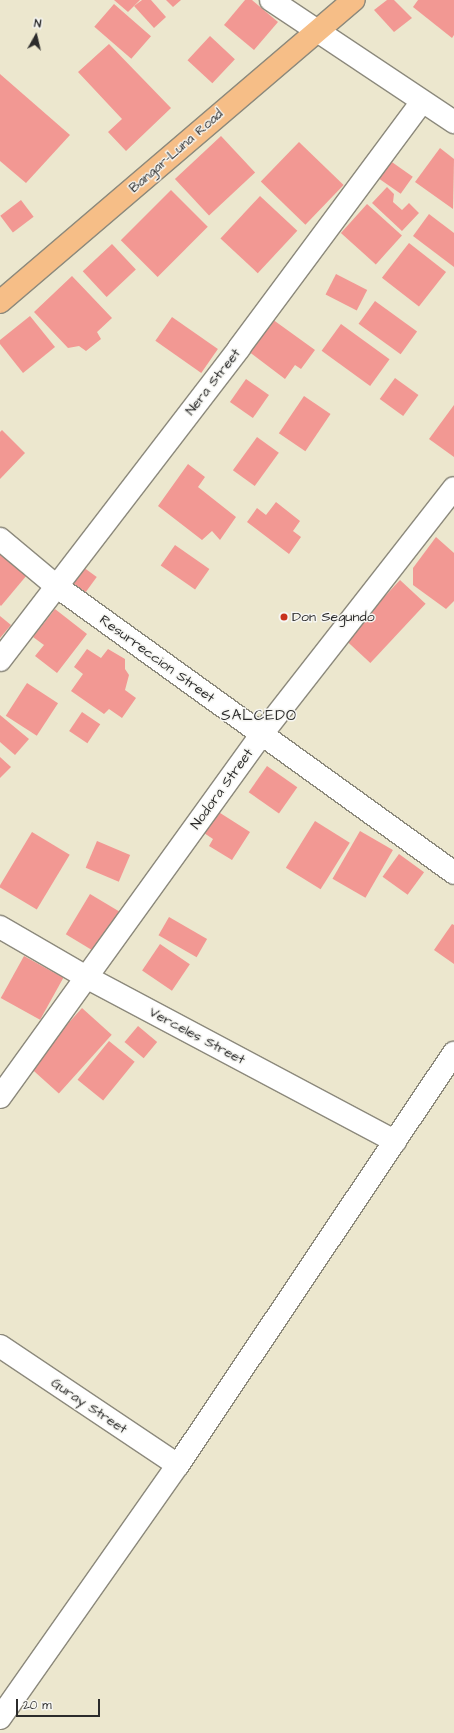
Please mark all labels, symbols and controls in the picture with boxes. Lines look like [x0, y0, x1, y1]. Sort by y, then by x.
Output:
north arrow [16, 16, 56, 56]
text: N [33, 16, 42, 32]
street label: Bangar-Luna Road [126, 106, 226, 196]
street label: Nera Street [182, 345, 244, 419]
place label: Don Segundo [292, 609, 375, 625]
street label: Resurreccion Street [96, 612, 218, 706]
marker: Don Segundo [279, 612, 289, 622]
district label: SALCEDO [221, 707, 297, 725]
street label: Nodora Street [187, 745, 257, 833]
street label: Verceles Street [146, 1004, 248, 1068]
street label: Guray Street [48, 1374, 130, 1438]
scale bar [18, 1691, 102, 1717]
text: 20 m [23, 1697, 52, 1714]

